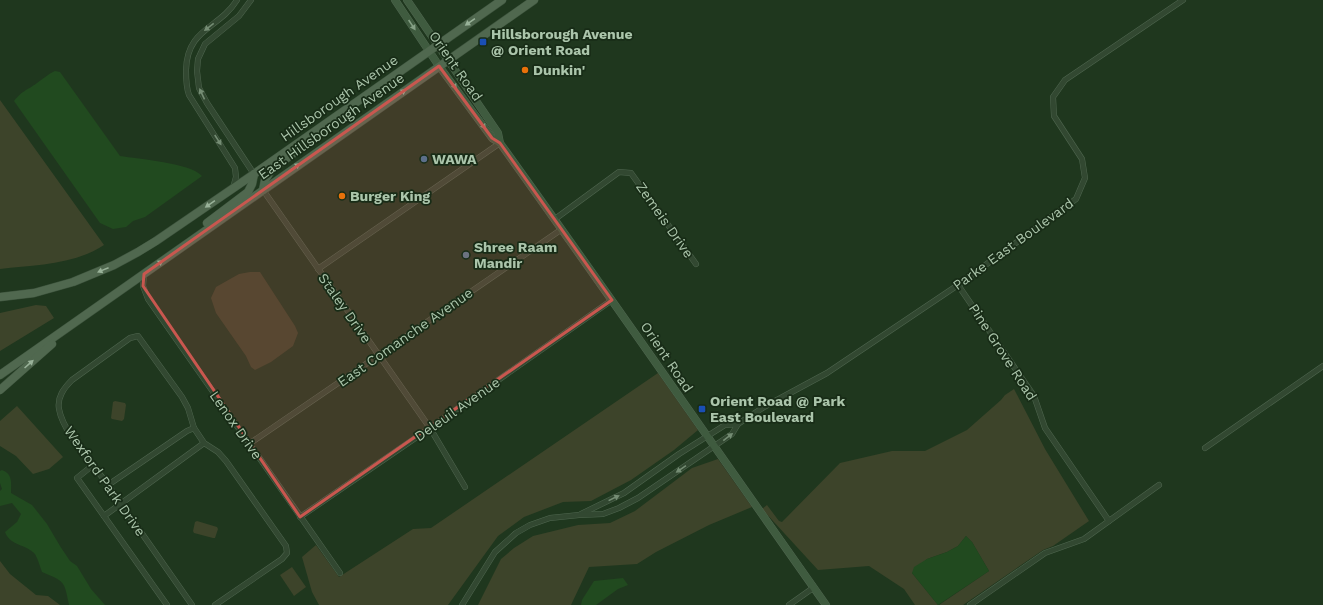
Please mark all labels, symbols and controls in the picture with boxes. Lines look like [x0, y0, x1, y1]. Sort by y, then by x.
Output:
one-way arrow [465, 18, 475, 26]
one-way arrow [408, 20, 416, 31]
one-way arrow [203, 22, 214, 31]
place label: Hillsborough Avenue @ Orient Road [491, 26, 633, 58]
street label: Orient Road [426, 28, 486, 104]
marker: Hillsborough Avenue @ Orient Road [478, 37, 488, 47]
street label: Hillsborough Avenue [277, 51, 401, 145]
place label: Dunkin' [533, 62, 585, 78]
marker: Dunkin' [520, 65, 530, 75]
street label: East Hillsborough Avenue [255, 69, 407, 183]
one-way arrow [449, 79, 457, 90]
one-way arrow [199, 88, 205, 100]
one-way arrow [396, 89, 406, 97]
one-way arrow [478, 119, 486, 130]
one-way arrow [214, 134, 221, 146]
place label: WAWA [432, 151, 477, 167]
marker: WAWA [419, 154, 429, 164]
one-way arrow [289, 163, 300, 171]
street label: Zemeis Drive [633, 179, 697, 261]
place label: Burger King [350, 188, 430, 204]
marker: Burger King [337, 191, 347, 201]
street label: Parke East Boulevard [950, 195, 1076, 293]
one-way arrow [205, 200, 216, 208]
place label: Shree Raam Mandir [474, 239, 557, 271]
marker: Shree Raam Mandir [461, 250, 471, 260]
one-way arrow [153, 260, 164, 268]
one-way arrow [96, 267, 108, 273]
street label: Staley Drive [315, 270, 375, 346]
street label: East Comanche Avenue [334, 284, 476, 390]
street label: Pine Grove Road [966, 301, 1040, 403]
street label: Orient Road [638, 319, 696, 395]
one-way arrow [24, 360, 34, 369]
street label: Deleuil Avenue [411, 374, 503, 444]
street label: Lenox Drive [207, 388, 265, 462]
place label: Orient Road @ Park East Boulevard [710, 393, 845, 425]
marker: Orient Road @ Park East Boulevard [697, 404, 707, 414]
street label: Wexford Park Drive [61, 423, 149, 539]
one-way arrow [722, 432, 733, 441]
one-way arrow [676, 465, 687, 473]
one-way arrow [608, 495, 620, 501]

